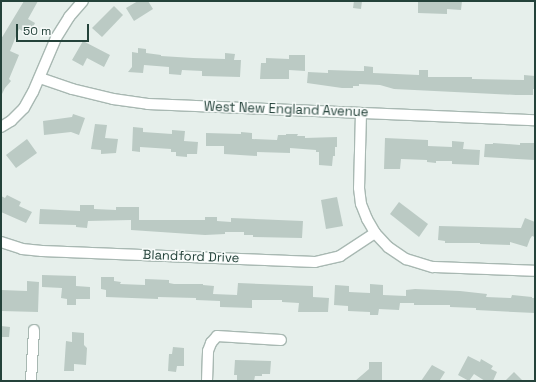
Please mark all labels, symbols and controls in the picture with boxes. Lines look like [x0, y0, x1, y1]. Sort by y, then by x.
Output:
scale bar [18, 16, 91, 42]
text: 50 m [23, 23, 51, 39]
street label: West New England Avenue [203, 99, 369, 121]
street label: Blandford Drive [142, 248, 240, 266]

